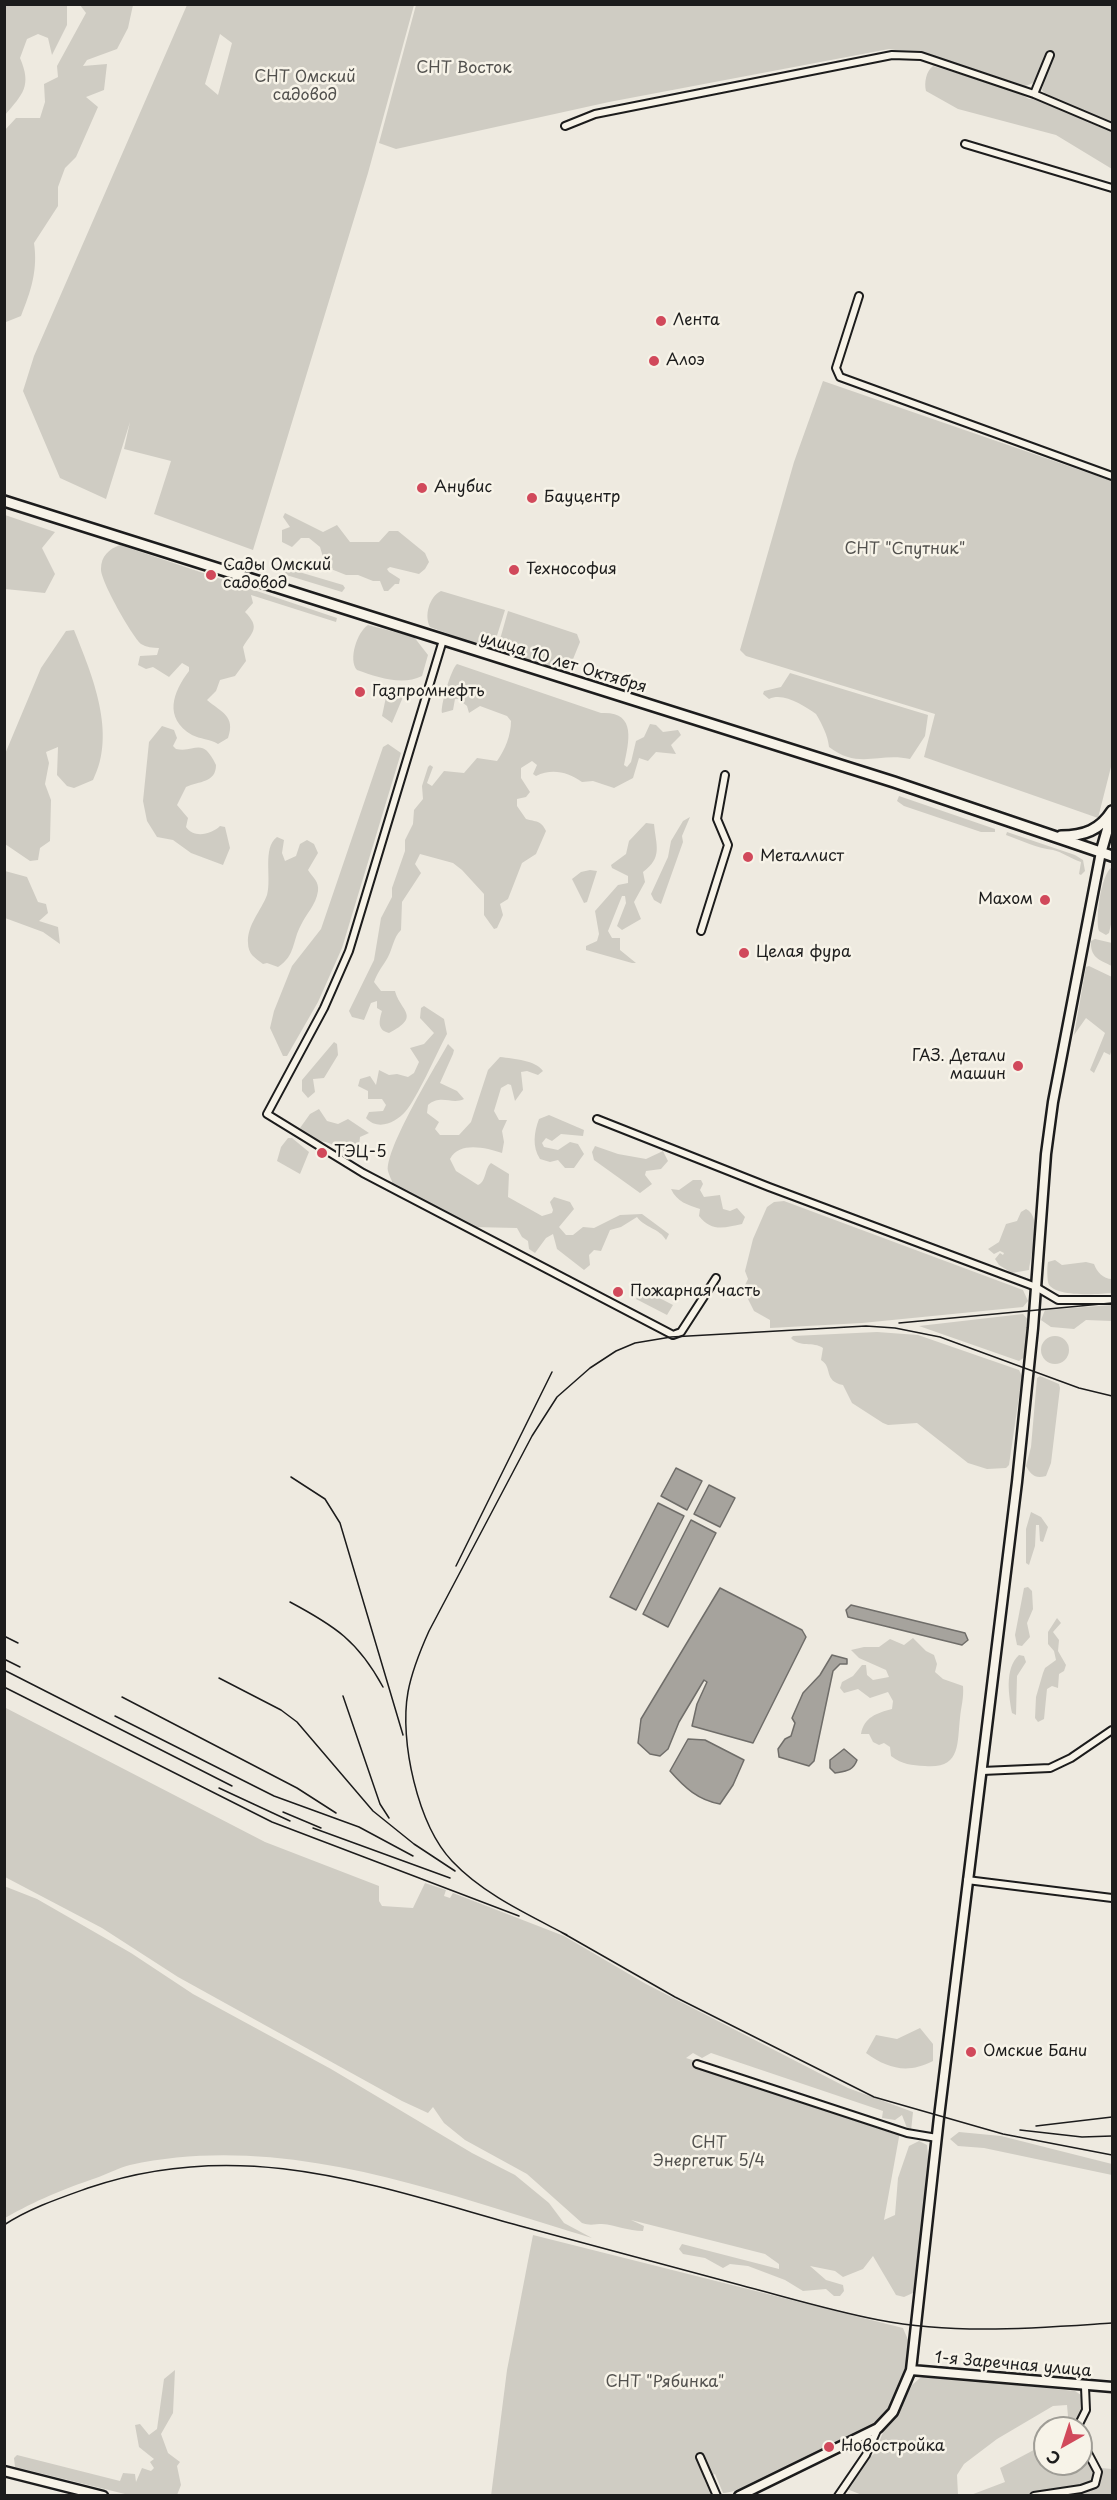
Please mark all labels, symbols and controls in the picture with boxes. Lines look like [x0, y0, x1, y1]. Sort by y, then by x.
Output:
park label: СНТ Восток [416, 59, 512, 79]
park label: СНТ Омский садовод [254, 68, 356, 106]
place label: Лента [673, 311, 720, 331]
marker: Лента [654, 314, 668, 328]
place label: Алоэ [666, 351, 705, 371]
marker: Алоэ [647, 354, 661, 368]
place label: Анубис [434, 478, 492, 498]
marker: Анубис [415, 481, 429, 495]
place label: Бауцентр [544, 488, 620, 508]
marker: Бауцентр [525, 491, 539, 505]
park label: СНТ "Спутник" [845, 540, 965, 560]
place label: Сады Омский садовод [223, 556, 331, 594]
place label: Технософия [526, 560, 617, 580]
marker: Технософия [507, 563, 521, 577]
marker: Сады Омский садовод [204, 568, 218, 582]
street label: улица 10 лет Октября [477, 628, 649, 698]
place label: Газпромнефть [372, 682, 484, 702]
marker: Газпромнефть [353, 685, 367, 699]
place label: Металлист [760, 847, 844, 867]
marker: Металлист [741, 850, 755, 864]
place label: Махом [978, 890, 1033, 910]
marker: Махом [1038, 893, 1052, 907]
place label: Целая фура [756, 943, 851, 963]
marker: Целая фура [737, 946, 751, 960]
place label: ГАЗ. Детали машин [912, 1047, 1006, 1085]
marker: ГАЗ. Детали машин [1011, 1059, 1025, 1073]
place label: ТЭЦ-5 [334, 1143, 386, 1163]
marker: ТЭЦ-5 [315, 1146, 329, 1160]
place label: Пожарная часть [630, 1282, 760, 1302]
marker: Пожарная часть [611, 1285, 625, 1299]
place label: Омские Бани [983, 2042, 1087, 2062]
marker: Омские Бани [964, 2045, 978, 2059]
park label: СНТ Энергетик 5/4 [653, 2134, 765, 2172]
street label: 1-я Заречная улица [934, 2349, 1092, 2381]
park label: СНТ "Рябинка" [606, 2373, 724, 2393]
north arrow [1033, 2416, 1093, 2476]
place label: Новостройка [841, 2437, 945, 2457]
marker: Новостройка [822, 2440, 836, 2454]
text: С [1041, 2445, 1065, 2472]

